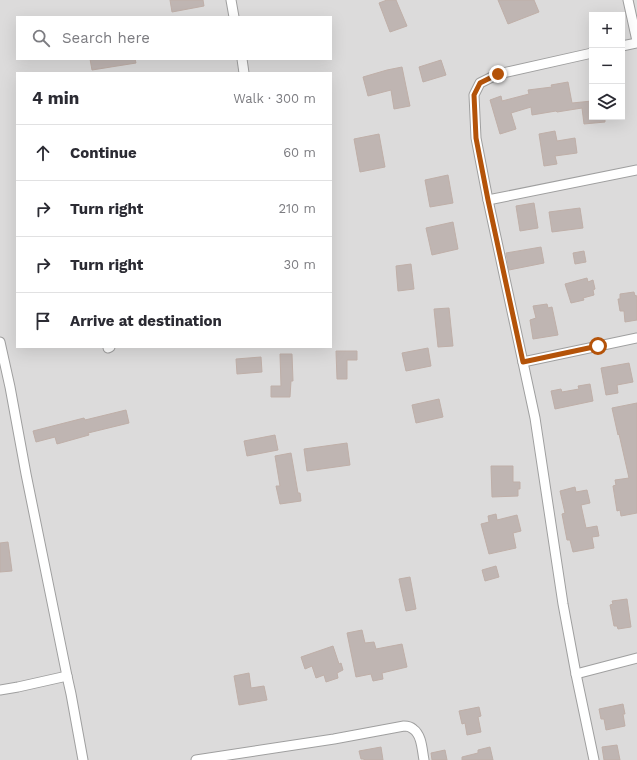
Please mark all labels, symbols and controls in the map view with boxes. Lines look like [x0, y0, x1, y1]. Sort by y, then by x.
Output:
map controls [589, 12, 625, 120]
button: + [589, 12, 625, 48]
search box [16, 16, 332, 60]
icon: search [30, 27, 52, 49]
text: Search here [62, 29, 150, 47]
button: − [589, 48, 625, 84]
route end [489, 65, 507, 83]
button: layers [589, 84, 625, 120]
text: 4 min [32, 88, 79, 108]
text: Walk · 300 m [233, 91, 316, 106]
icon: ahead [32, 142, 54, 164]
text: Continue [70, 144, 137, 162]
text: 60 m [283, 145, 316, 160]
icon: right [32, 198, 54, 220]
text: Turn right [70, 200, 143, 218]
text: 210 m [278, 201, 316, 216]
icon: right [32, 254, 54, 276]
text: Turn right [70, 256, 143, 274]
text: 30 m [284, 257, 316, 272]
icon: arrive [32, 310, 54, 332]
text: Arrive at destination [70, 312, 222, 330]
route start [589, 337, 607, 355]

